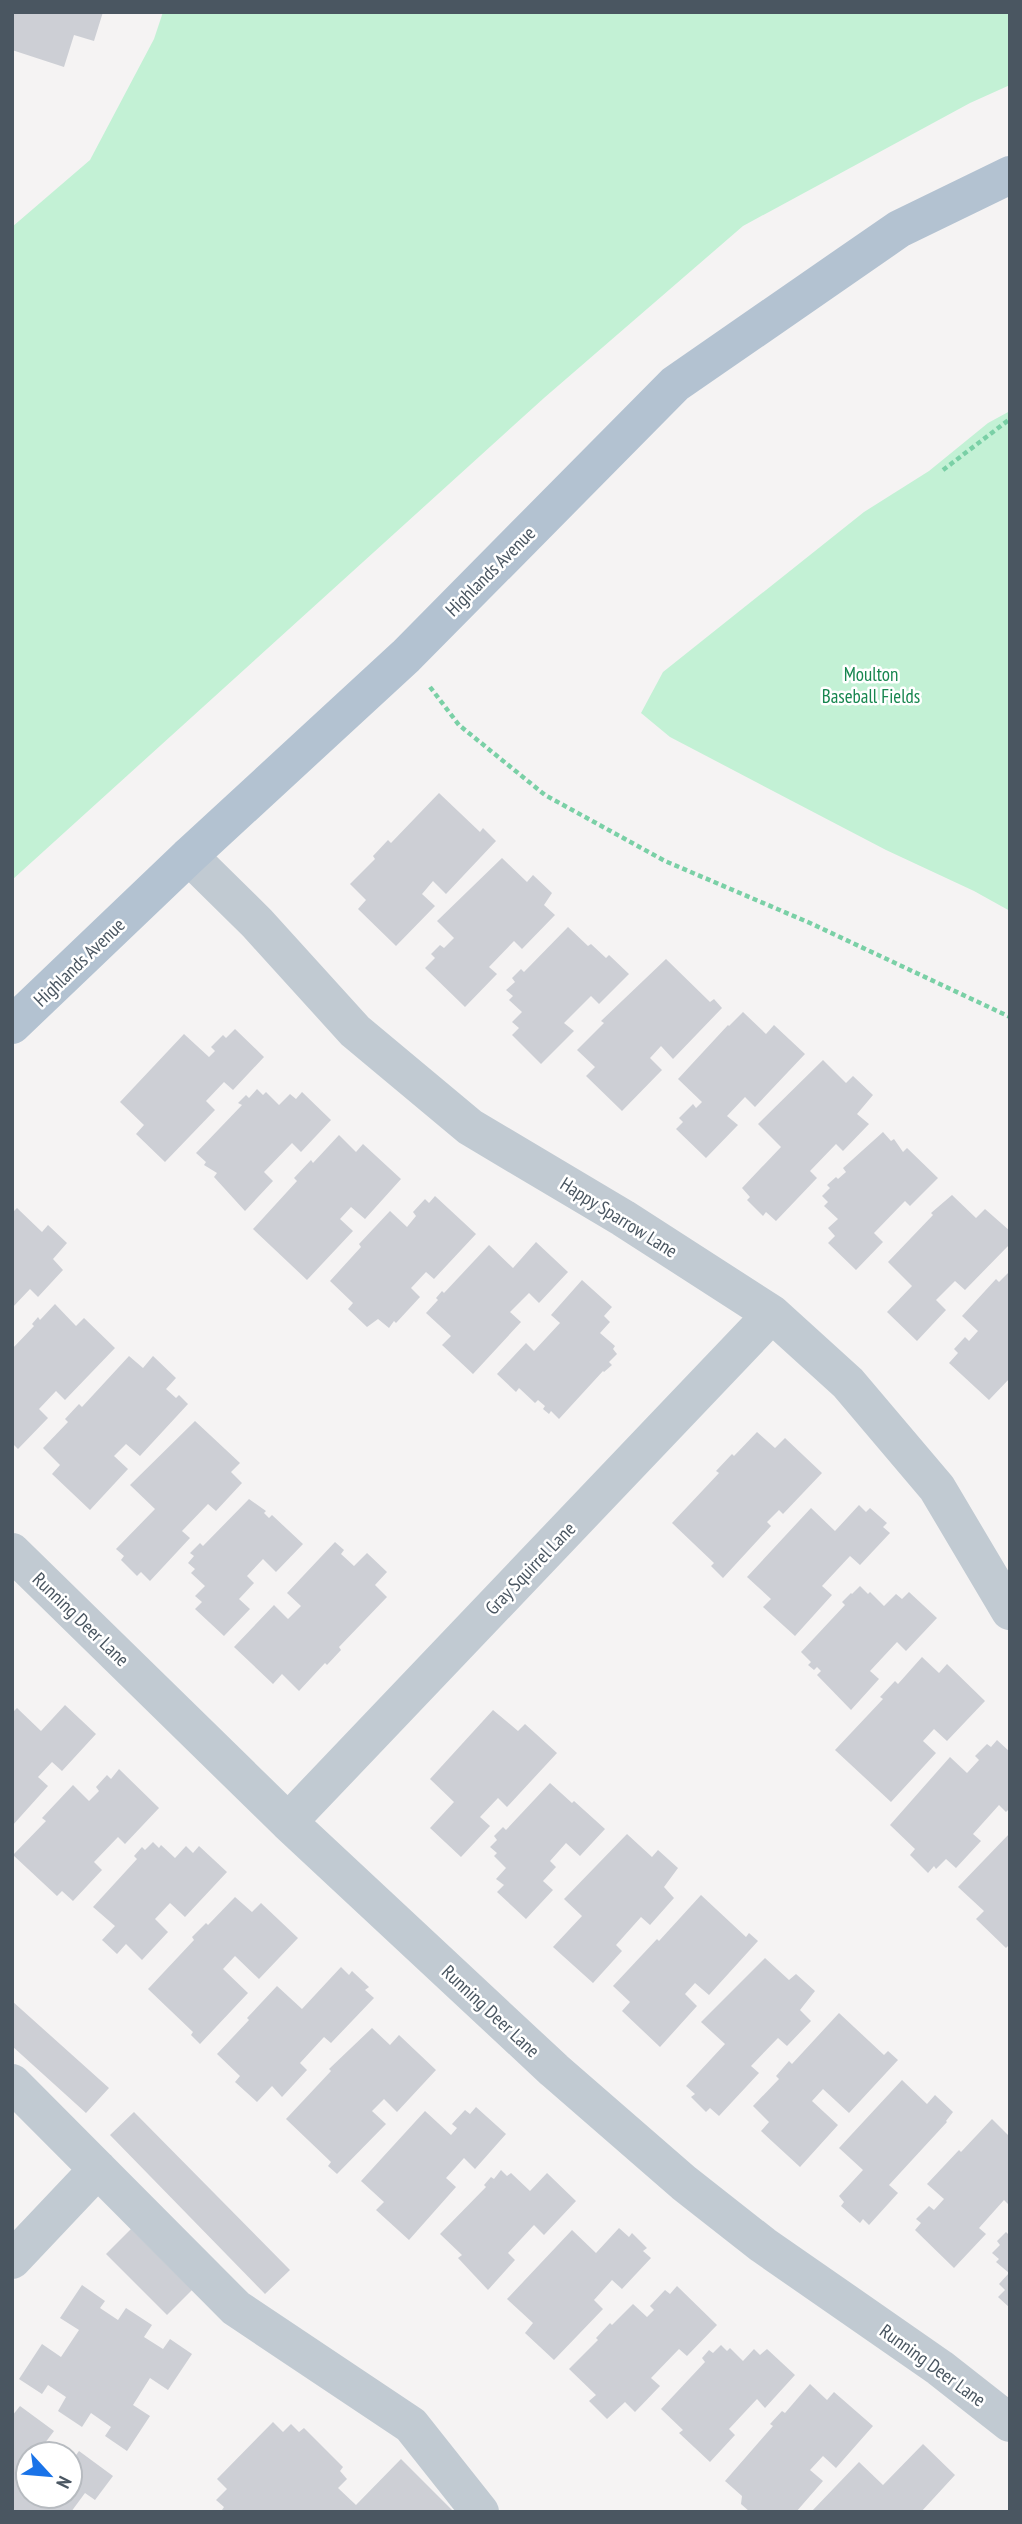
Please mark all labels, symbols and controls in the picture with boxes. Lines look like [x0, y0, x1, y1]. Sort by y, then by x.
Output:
street label: Highlands Avenue [440, 521, 540, 621]
park label: Moulton Baseball Fields [822, 662, 920, 708]
street label: Highlands Avenue [28, 912, 130, 1011]
street label: Happy Sparrow Lane [556, 1171, 682, 1263]
street label: Gray Squirrel Lane [480, 1517, 580, 1619]
street label: Running Deer Lane [28, 1567, 134, 1671]
street label: Running Deer Lane [437, 1960, 545, 2062]
street label: Running Deer Lane [875, 2319, 991, 2412]
north arrow [14, 2440, 84, 2510]
text: N [51, 2473, 77, 2492]

